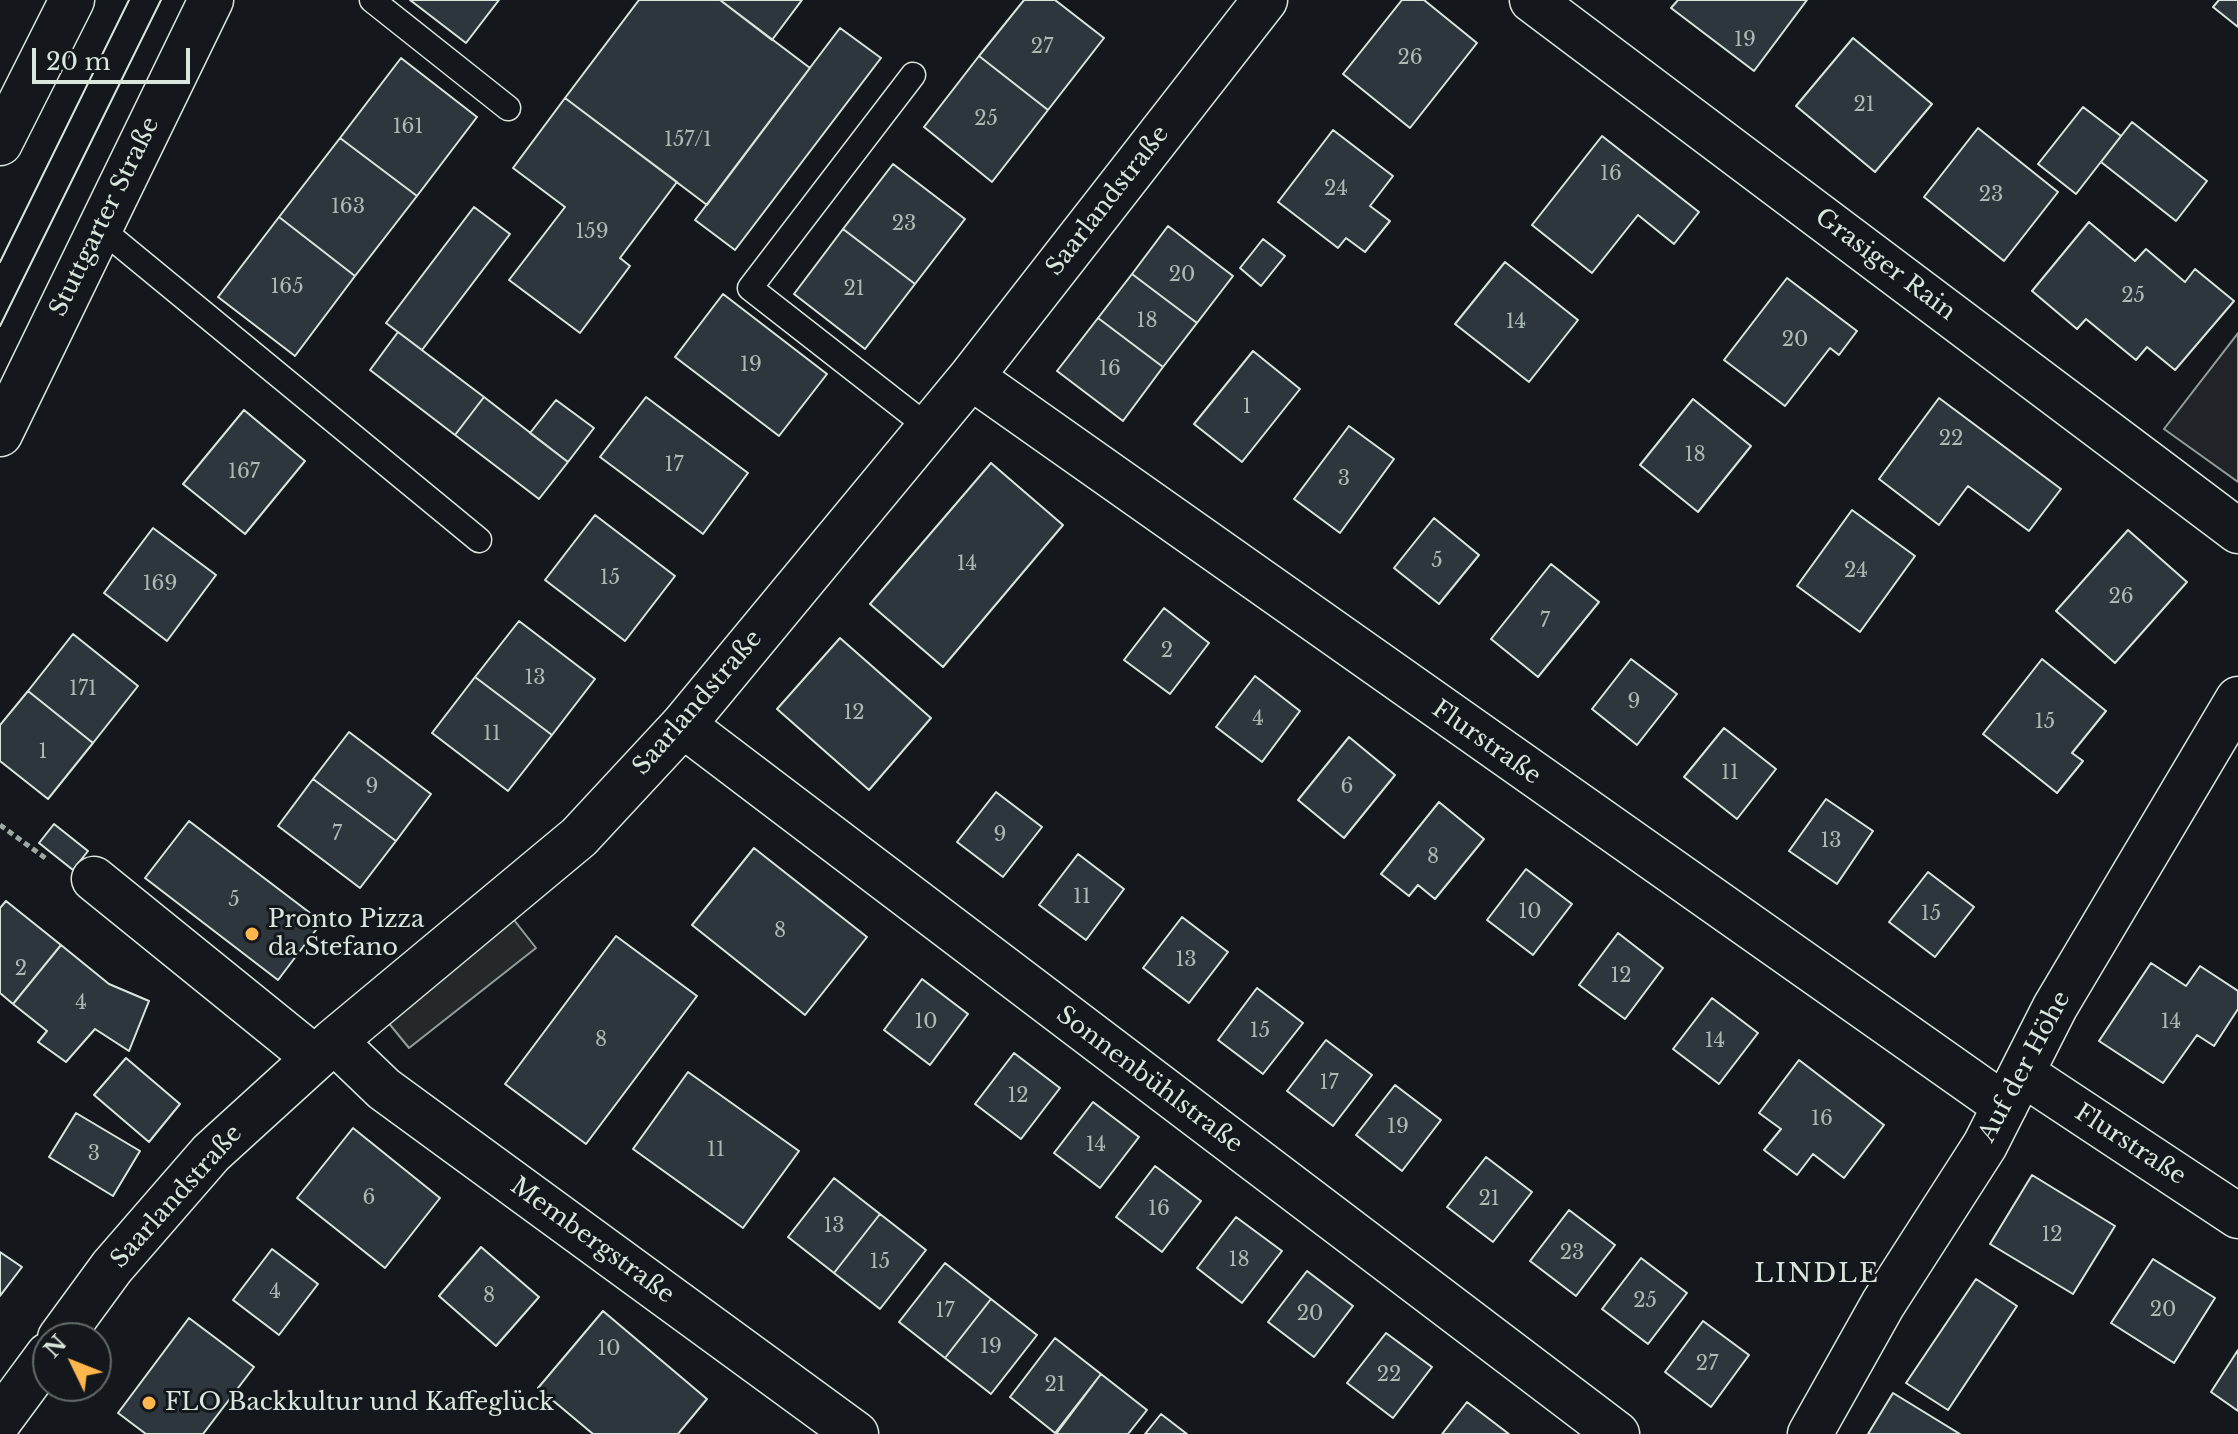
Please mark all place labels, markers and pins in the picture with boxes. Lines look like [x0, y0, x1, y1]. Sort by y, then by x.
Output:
place label: Pronto Pizza da Stefano [268, 906, 424, 962]
marker: Pronto Pizza da Stefano [243, 925, 261, 943]
place label: FLO Backkultur und Kaffeglück [165, 1389, 554, 1417]
marker: FLO Backkultur und Kaffeglück [140, 1394, 158, 1412]

